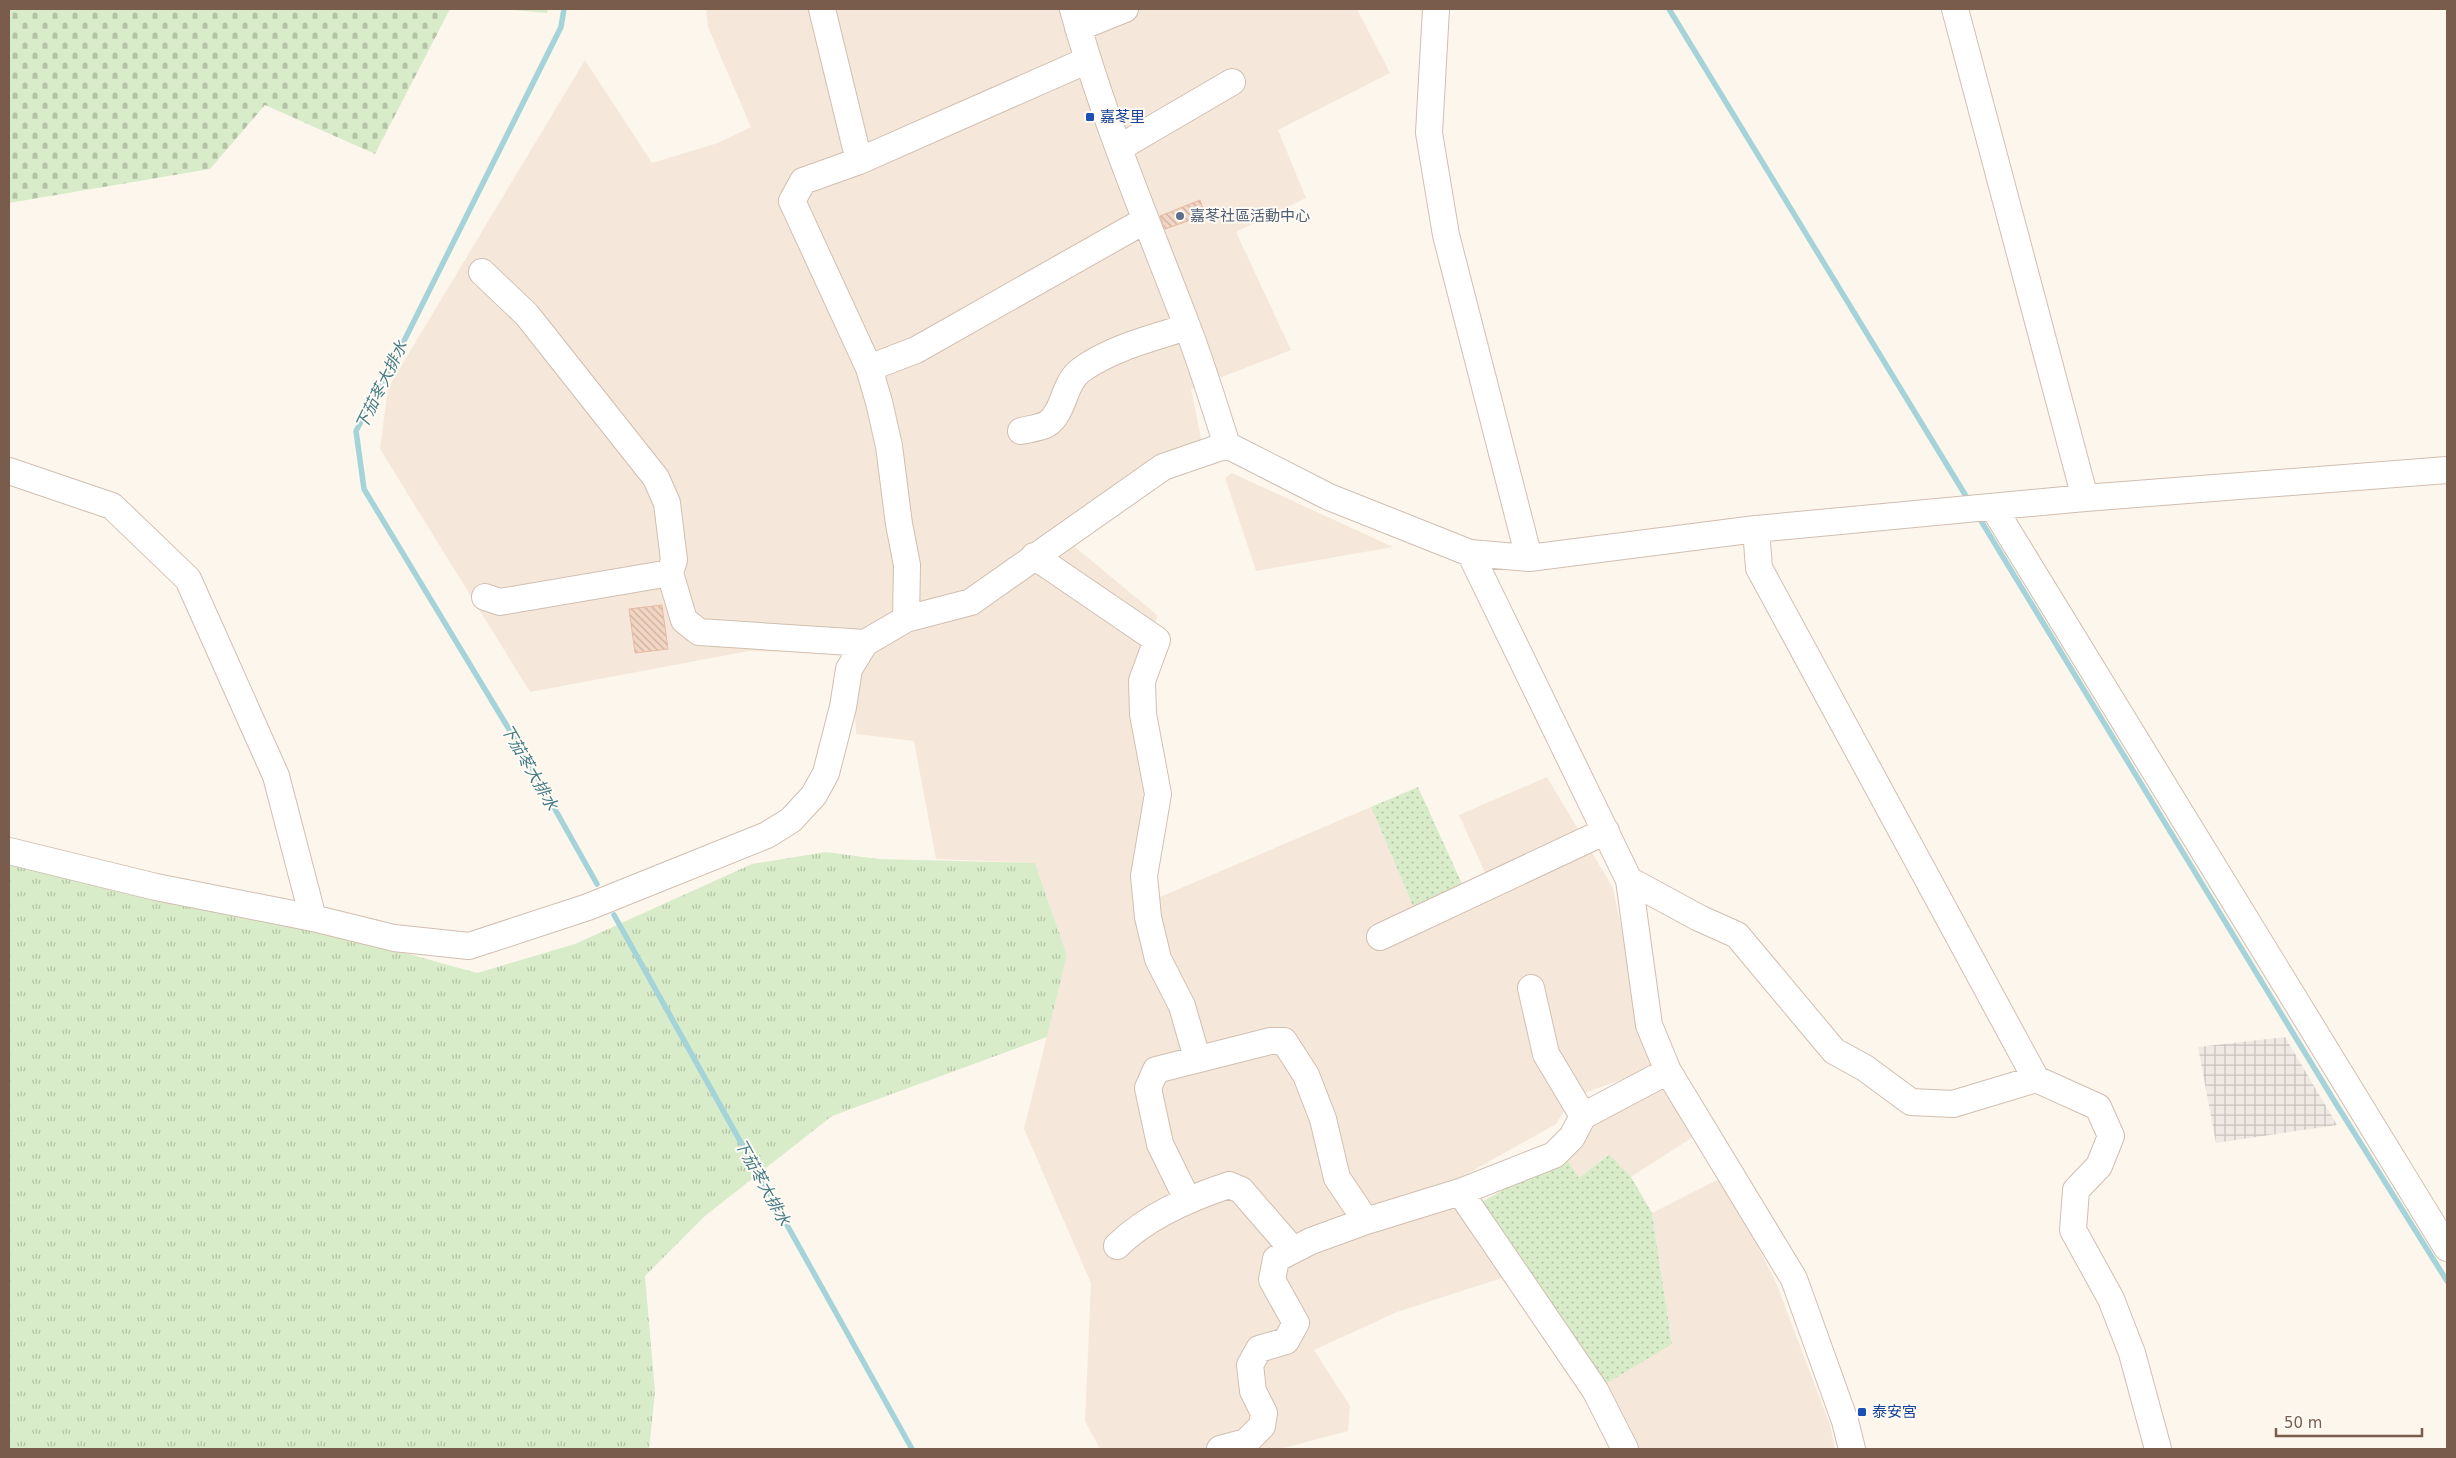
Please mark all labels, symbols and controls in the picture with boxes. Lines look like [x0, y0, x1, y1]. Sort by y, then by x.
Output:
place label: 嘉苳里 [1100, 108, 1145, 126]
marker: 嘉苳里 [1084, 111, 1096, 123]
place label: 嘉苳社區活動中心 [1190, 207, 1310, 225]
marker: 嘉苳社區活動中心 [1174, 210, 1186, 222]
water label: 下茄苳大排水 [352, 337, 411, 433]
water label: 下茄苳大排水 [497, 721, 562, 814]
water label: 下茄苳大排水 [731, 1136, 795, 1230]
place label: 泰安宮 [1872, 1403, 1917, 1421]
marker: 泰安宮 [1856, 1406, 1868, 1418]
scale bar [2276, 1406, 2422, 1438]
text: 50 m [2284, 1414, 2322, 1432]

